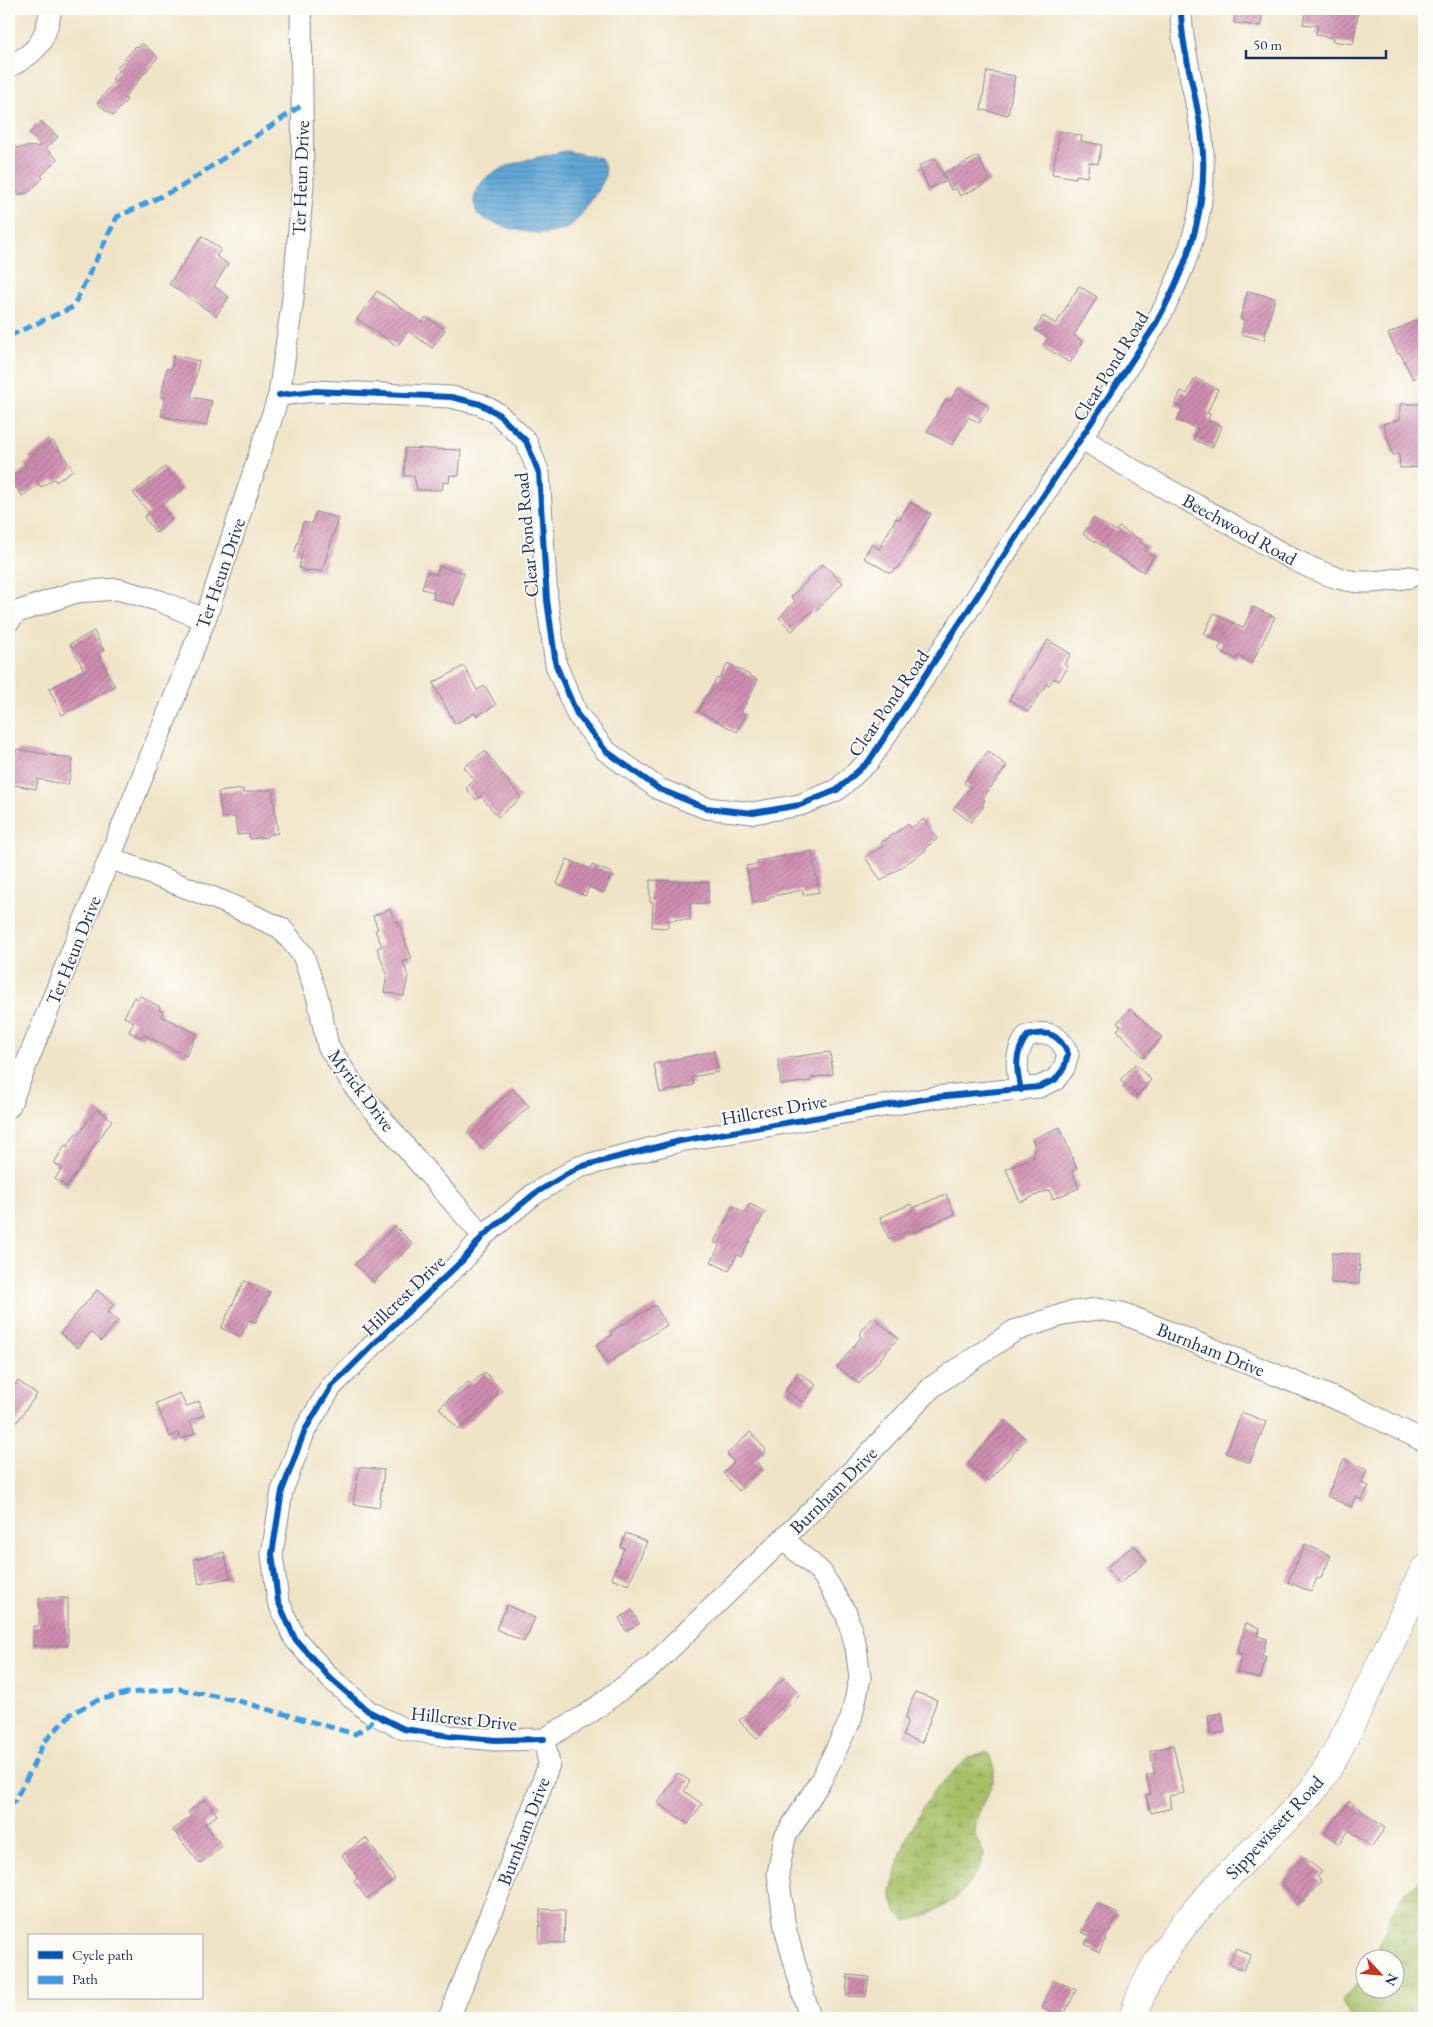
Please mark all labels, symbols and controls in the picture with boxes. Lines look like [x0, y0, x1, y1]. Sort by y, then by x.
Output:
scale bar [1246, 28, 1386, 60]
text: 50 m [1253, 35, 1282, 54]
street label: Ter Heun Drive [286, 120, 315, 236]
street label: Clear Pond Road [1067, 306, 1154, 426]
street label: Clear Pond Road [509, 471, 544, 598]
street label: Beechwood Road [1178, 488, 1302, 571]
street label: Ter Heun Drive [190, 514, 251, 632]
street label: Clear Pond Road [842, 644, 935, 762]
street label: Ter Heun Drive [40, 892, 107, 1008]
street label: Myrick Drive [323, 1044, 401, 1136]
street label: Hillcrest Drive [719, 1088, 829, 1131]
street label: Hillcrest Drive [356, 1249, 450, 1341]
street label: Burnham Drive [1153, 1317, 1268, 1382]
street label: Burnham Drive [784, 1441, 883, 1540]
street label: Hillcrest Drive [410, 1700, 518, 1737]
street label: Sippewissett Road [1220, 1770, 1329, 1885]
street label: Burnham Drive [491, 1773, 556, 1889]
legend [28, 1934, 202, 2000]
text: Cycle path [72, 1945, 134, 1964]
north arrow [1356, 1950, 1406, 2000]
text: Path [72, 1969, 98, 1988]
text: N [1381, 1971, 1402, 1989]

